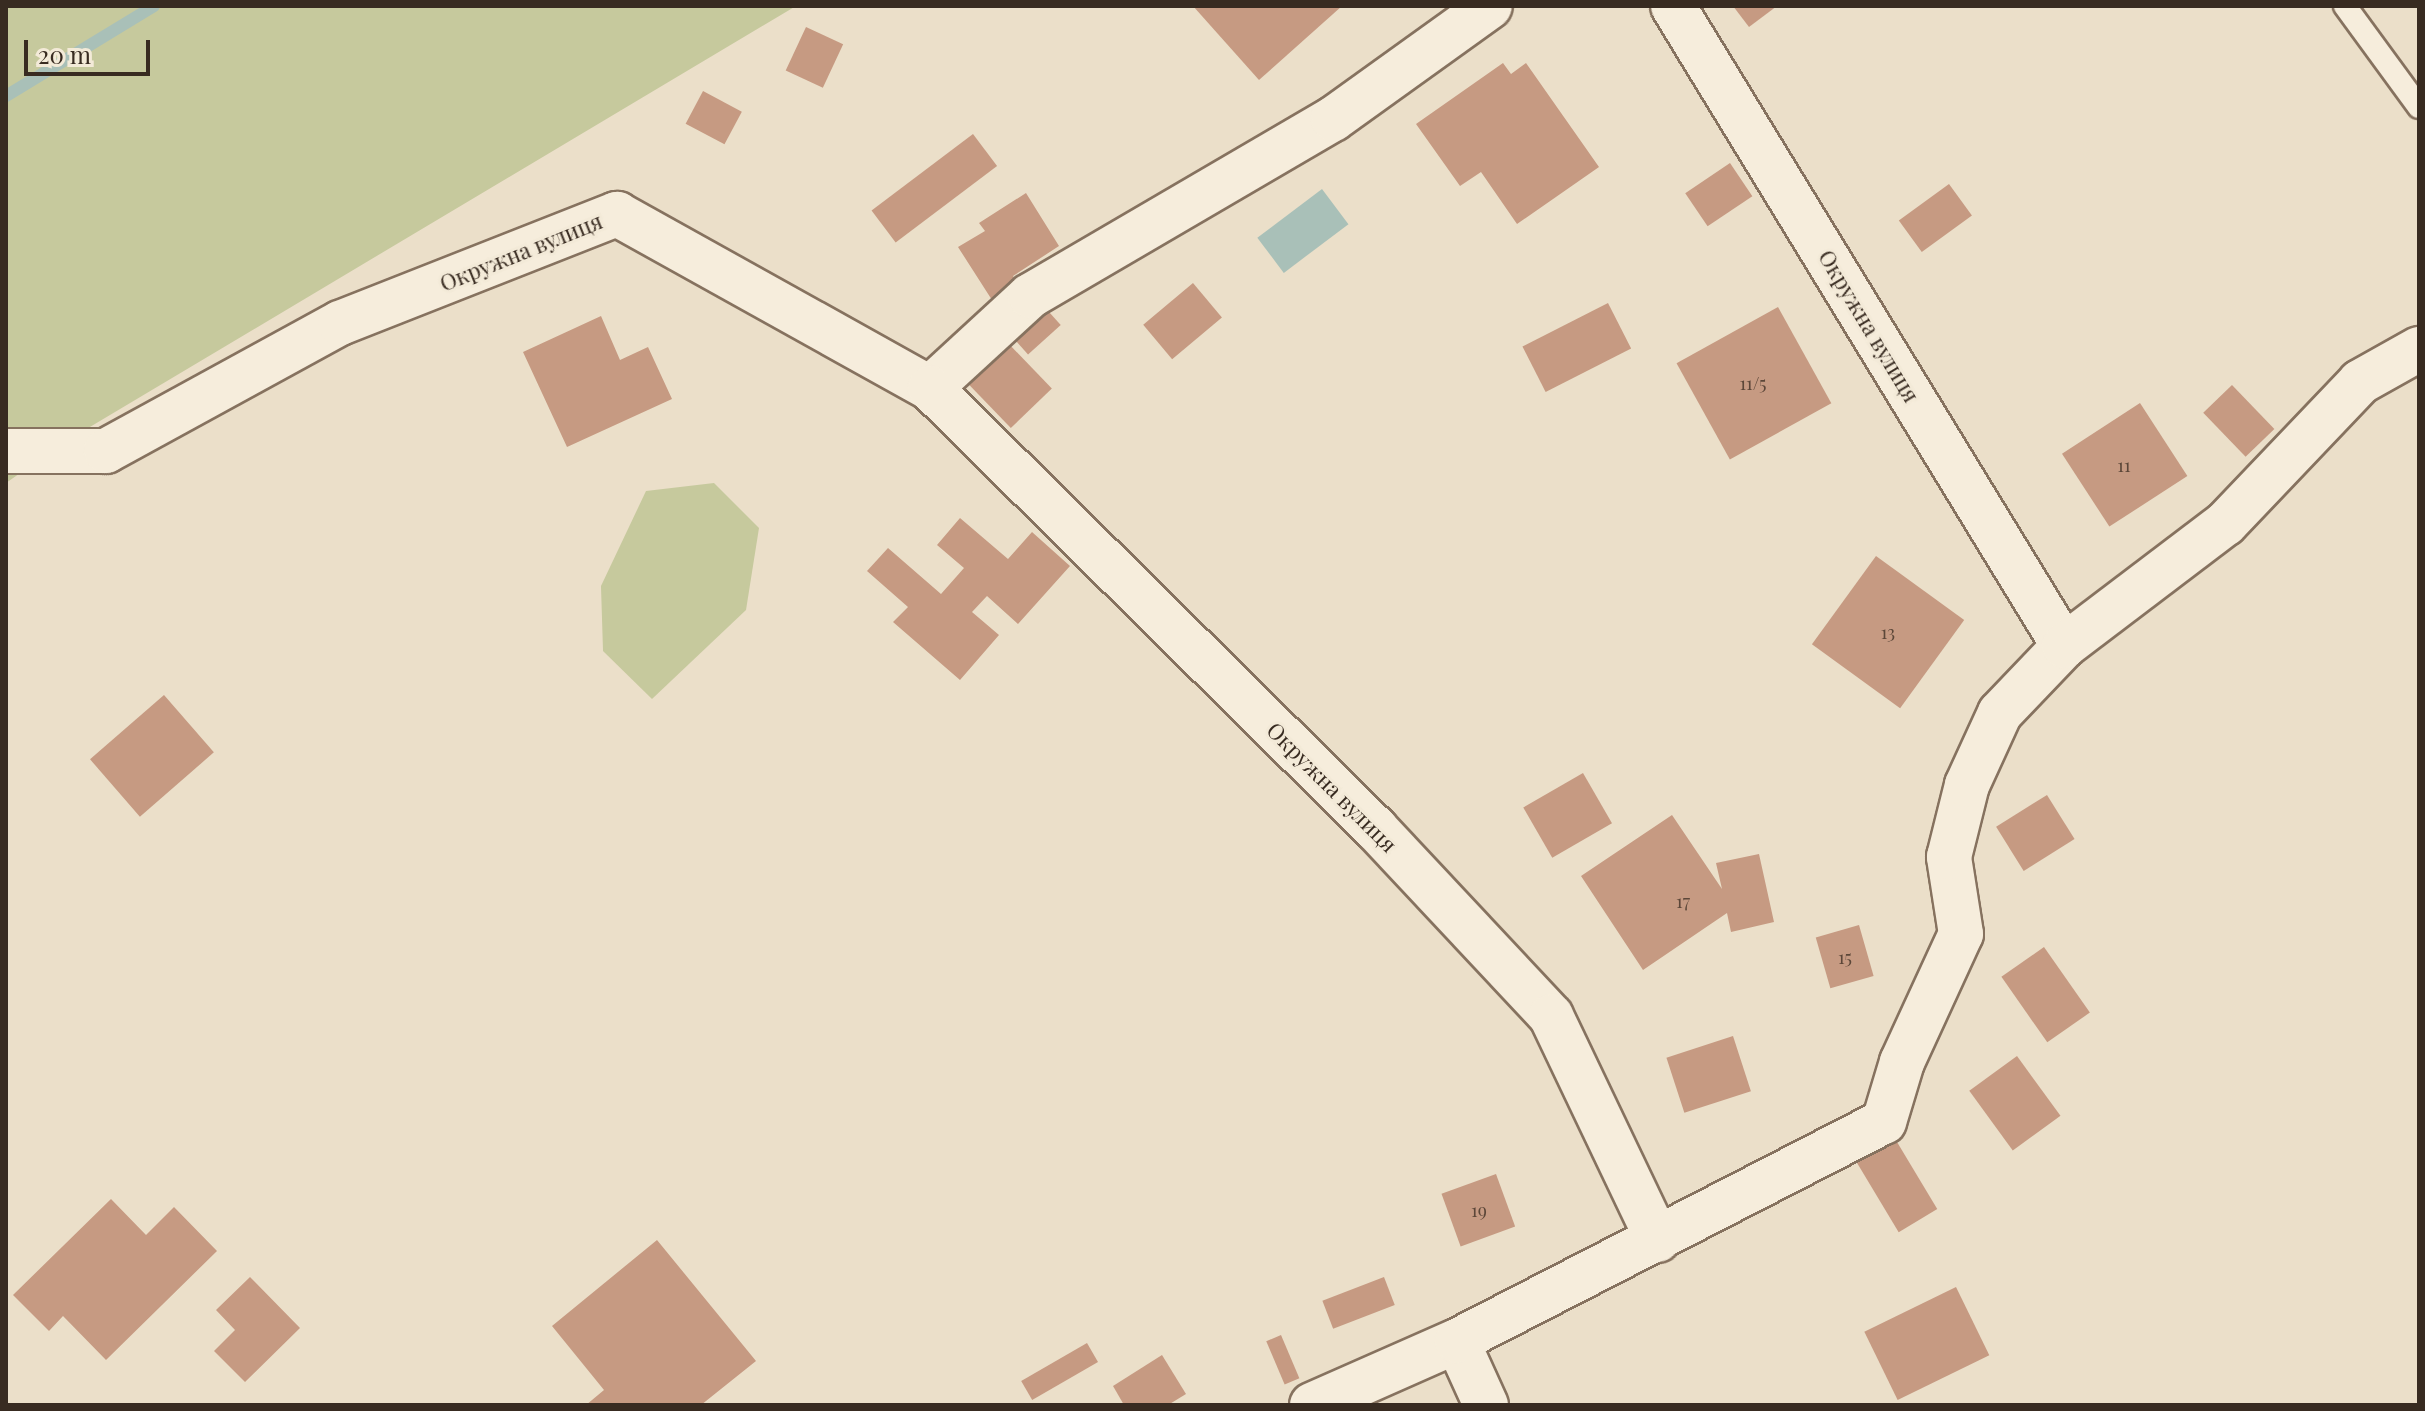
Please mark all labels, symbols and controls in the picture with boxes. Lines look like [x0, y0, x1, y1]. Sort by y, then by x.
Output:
scale bar [28, 24, 154, 74]
text: 20 m [38, 38, 91, 70]
street label: Окружна вулиця [436, 207, 606, 297]
street label: Окружна вулиця [1813, 245, 1925, 407]
house number: 11/5 [1739, 372, 1767, 394]
house number: 11 [2117, 454, 2131, 476]
house number: 13 [1881, 621, 1895, 643]
street label: Окружна вулиця [1262, 717, 1402, 857]
house number: 17 [1676, 890, 1690, 912]
house number: 15 [1838, 946, 1852, 968]
house number: 19 [1471, 1199, 1487, 1221]

